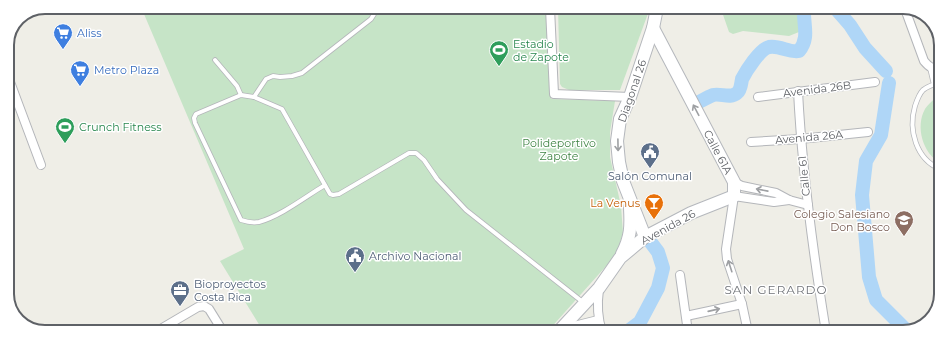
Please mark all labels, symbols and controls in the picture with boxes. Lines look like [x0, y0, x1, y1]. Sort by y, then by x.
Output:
supermarket icon: Aliss [52, 22, 74, 50]
place label: Aliss [77, 26, 102, 40]
place label: Estadio de Zapote [513, 37, 569, 64]
sports icon: Estadio de Zapote [488, 39, 510, 67]
street label: Diagonal 26 [615, 57, 649, 124]
supermarket icon: Metro Plaza [69, 59, 91, 87]
place label: Metro Plaza [94, 63, 159, 77]
street label: Avenida 26B [782, 78, 852, 100]
one-way arrow [692, 105, 699, 117]
sports icon: Crunch Fitness [54, 116, 76, 144]
place label: Crunch Fitness [79, 120, 162, 134]
street label: Calle 61A [701, 127, 736, 177]
street label: Avenida 26A [774, 127, 844, 147]
park label: Polideportivo Zapote [522, 136, 596, 163]
one-way arrow [614, 138, 622, 151]
public building icon: Salón Comunal [639, 141, 661, 169]
street label: Calle 61 [795, 155, 813, 197]
place label: Salón Comunal [608, 169, 692, 183]
one-way arrow [756, 186, 769, 194]
bar icon: La Venus [643, 192, 665, 220]
place label: La Venus [590, 196, 641, 210]
street label: Avenida 26 [638, 206, 698, 248]
place label: Colegio Salesiano Don Bosco [794, 207, 890, 234]
school or university icon: Colegio Salesiano Don Bosco [893, 209, 915, 237]
public building icon: Archivo Nacional [344, 245, 366, 273]
place label: Archivo Nacional [369, 249, 462, 263]
one-way arrow [725, 261, 733, 273]
place label: Bioproyectos Costa Rica [194, 277, 266, 304]
office icon: Bioproyectos Costa Rica [169, 279, 191, 307]
district label: SAN GERARDO [724, 282, 828, 297]
one-way arrow [707, 305, 720, 313]

